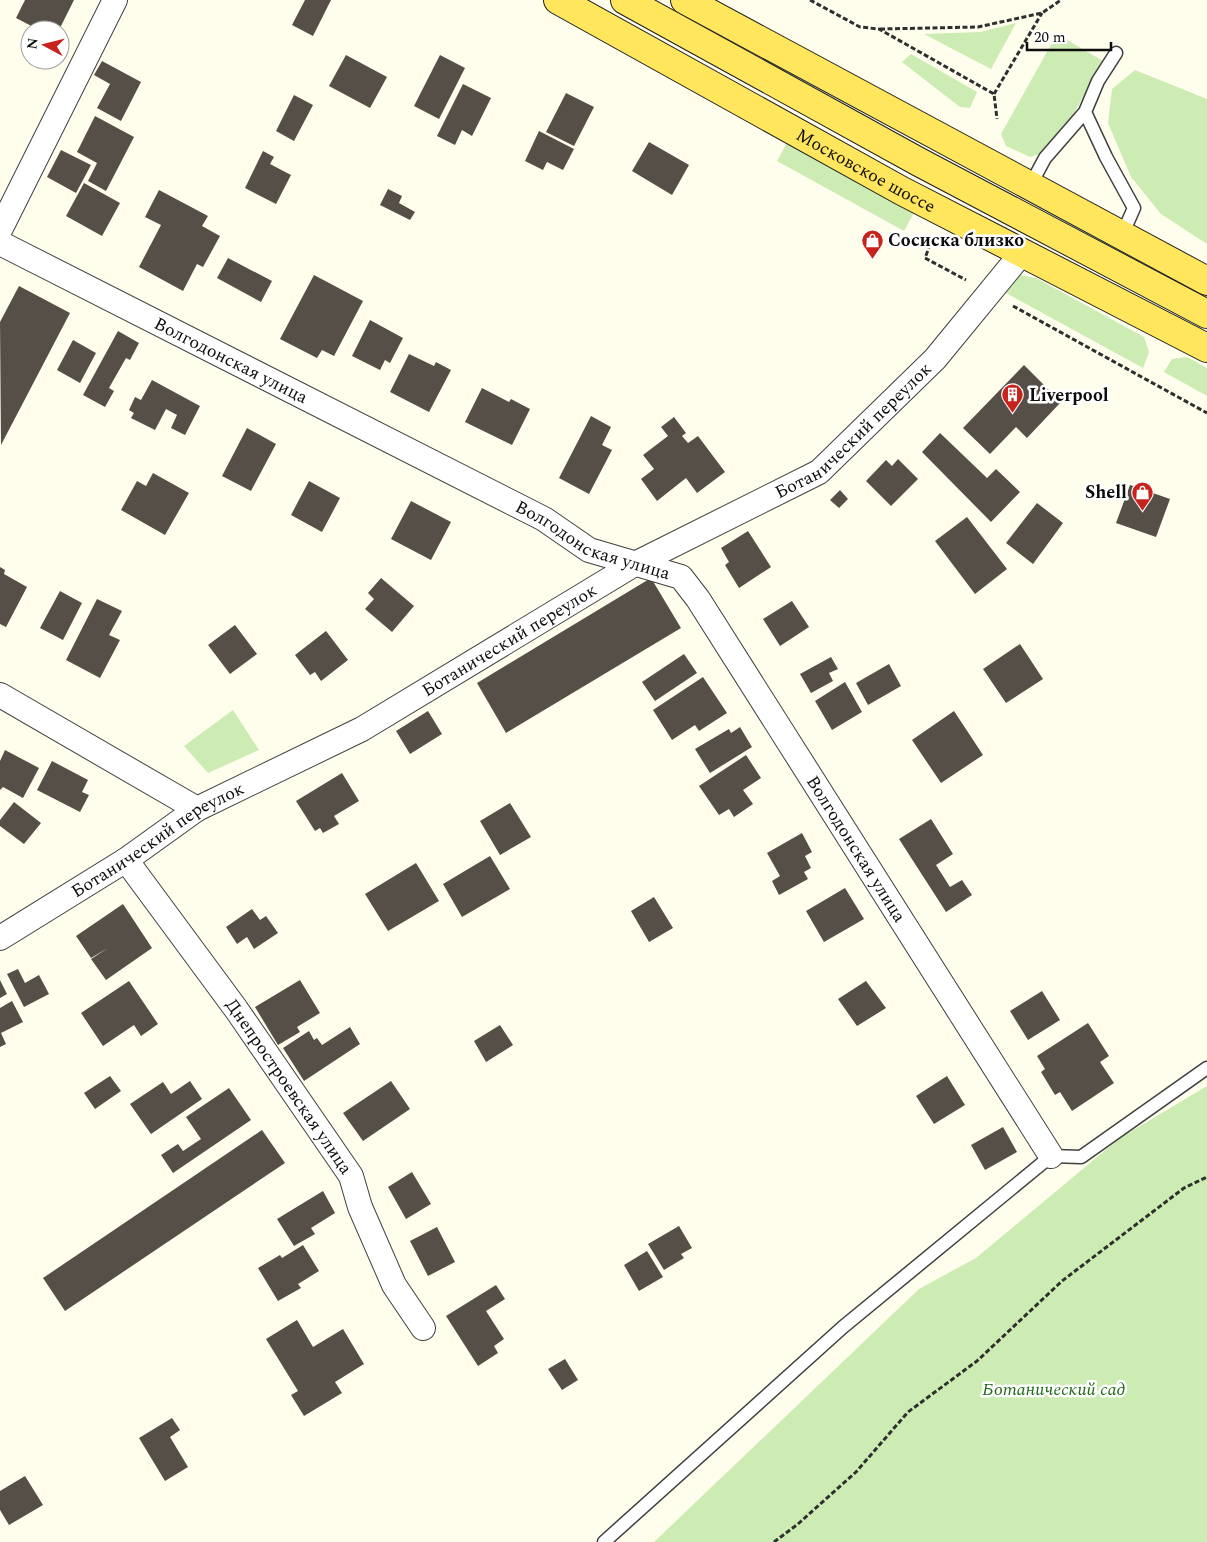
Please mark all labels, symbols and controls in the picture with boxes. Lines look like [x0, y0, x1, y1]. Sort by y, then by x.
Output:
north arrow [20, 20, 70, 70]
scale bar [1027, 20, 1111, 52]
text: 20 m [1034, 26, 1066, 49]
text: N [21, 37, 44, 50]
street label: Московское шоссе [791, 121, 940, 220]
place label: Сосиска близко [888, 227, 1024, 254]
shop icon: Сосиска близко [860, 228, 884, 259]
street label: Волгодонская улица [149, 310, 313, 411]
street label: Ботанический переулок [770, 356, 938, 506]
place label: Liverpool [1029, 382, 1109, 409]
building icon: Liverpool [1001, 383, 1025, 414]
place label: Shell [1085, 479, 1127, 506]
shop icon: Shell [1131, 480, 1155, 511]
street label: Волгодонская улица [511, 493, 674, 587]
street label: Ботанический переулок [416, 576, 602, 703]
street label: Волгодонская улица [800, 770, 913, 928]
street label: Ботанический переулок [66, 775, 249, 904]
street label: Днепростроевская улица [219, 993, 359, 1180]
park label: Ботанический сад [982, 1376, 1126, 1403]

